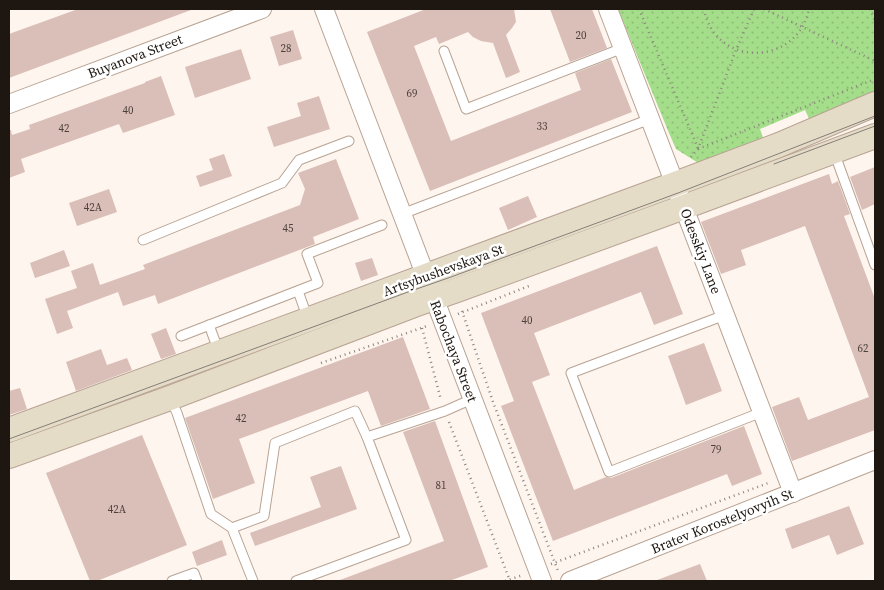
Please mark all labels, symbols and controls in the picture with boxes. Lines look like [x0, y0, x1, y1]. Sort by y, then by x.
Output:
house number: 20 [576, 28, 587, 43]
street label: Buyanova Street [85, 29, 186, 83]
house number: 28 [281, 41, 292, 56]
house number: 69 [407, 86, 418, 101]
house number: 40 [123, 103, 134, 118]
house number: 33 [537, 119, 548, 134]
house number: 42 [59, 121, 70, 136]
house number: 42А [84, 200, 103, 215]
street label: Odesskiy Lane [676, 205, 726, 297]
house number: 45 [283, 221, 294, 236]
street label: Artsybushevskaya St [380, 239, 506, 301]
street label: Rabochaya Street [425, 297, 483, 405]
house number: 40 [522, 313, 533, 328]
house number: 62 [858, 341, 869, 356]
house number: 42 [236, 411, 247, 426]
house number: 79 [711, 442, 722, 457]
house number: 81 [436, 478, 447, 493]
street label: Bratev Korostelyovyih St [648, 483, 797, 559]
house number: 42А [108, 502, 127, 517]

